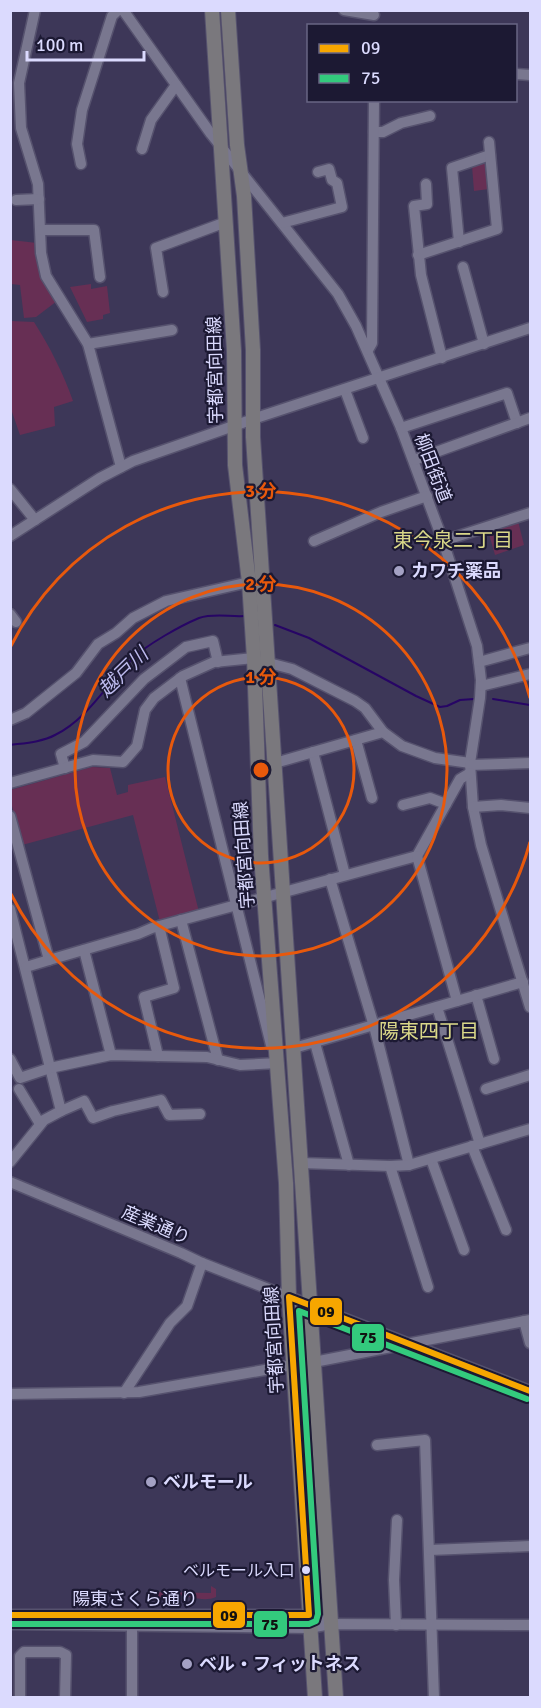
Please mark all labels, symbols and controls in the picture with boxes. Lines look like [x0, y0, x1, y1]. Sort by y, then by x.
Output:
scale bar [27, 24, 144, 62]
legend [307, 24, 517, 102]
text: 100 m [36, 34, 83, 56]
text: 09 [361, 37, 380, 59]
text: 75 [361, 67, 380, 89]
street label: 宇都宮向田線 [203, 316, 227, 424]
street label: 柳田街道 [410, 430, 456, 506]
text: 3 分 [245, 480, 277, 502]
district label: 東今泉二丁目 [393, 528, 513, 553]
place label: カワチ薬品 [411, 560, 501, 582]
marker: カワチ薬品 [392, 564, 406, 578]
text: 2 分 [245, 573, 277, 595]
water label: 越戸川 [93, 641, 155, 702]
text: 1 分 [245, 666, 277, 688]
centre of rings [251, 760, 271, 780]
street label: 宇都宮向田線 [229, 800, 259, 910]
district label: 陽東四丁目 [379, 1019, 479, 1044]
street label: 産業通り [119, 1201, 193, 1249]
street label: 宇都宮向田線 [260, 1285, 288, 1395]
line badge: 09 [309, 1297, 343, 1326]
text: 09 [317, 1302, 335, 1322]
line badge: 75 [351, 1323, 385, 1352]
text: 75 [359, 1328, 377, 1348]
place label: ベルモール [163, 1471, 253, 1493]
marker: ベルモール [144, 1475, 158, 1489]
place label: ベルモール入口 [183, 1561, 295, 1581]
marker: ベルモール入口 [300, 1564, 312, 1576]
street label: 陽東さくら通り [72, 1588, 198, 1610]
line badge: 09 [212, 1601, 246, 1629]
text: 09 [220, 1606, 238, 1626]
line badge: 75 [253, 1610, 288, 1638]
text: 75 [261, 1615, 279, 1635]
place label: ベル・フィットネス [199, 1653, 361, 1675]
marker: ベル・フィットネス [180, 1657, 194, 1671]

